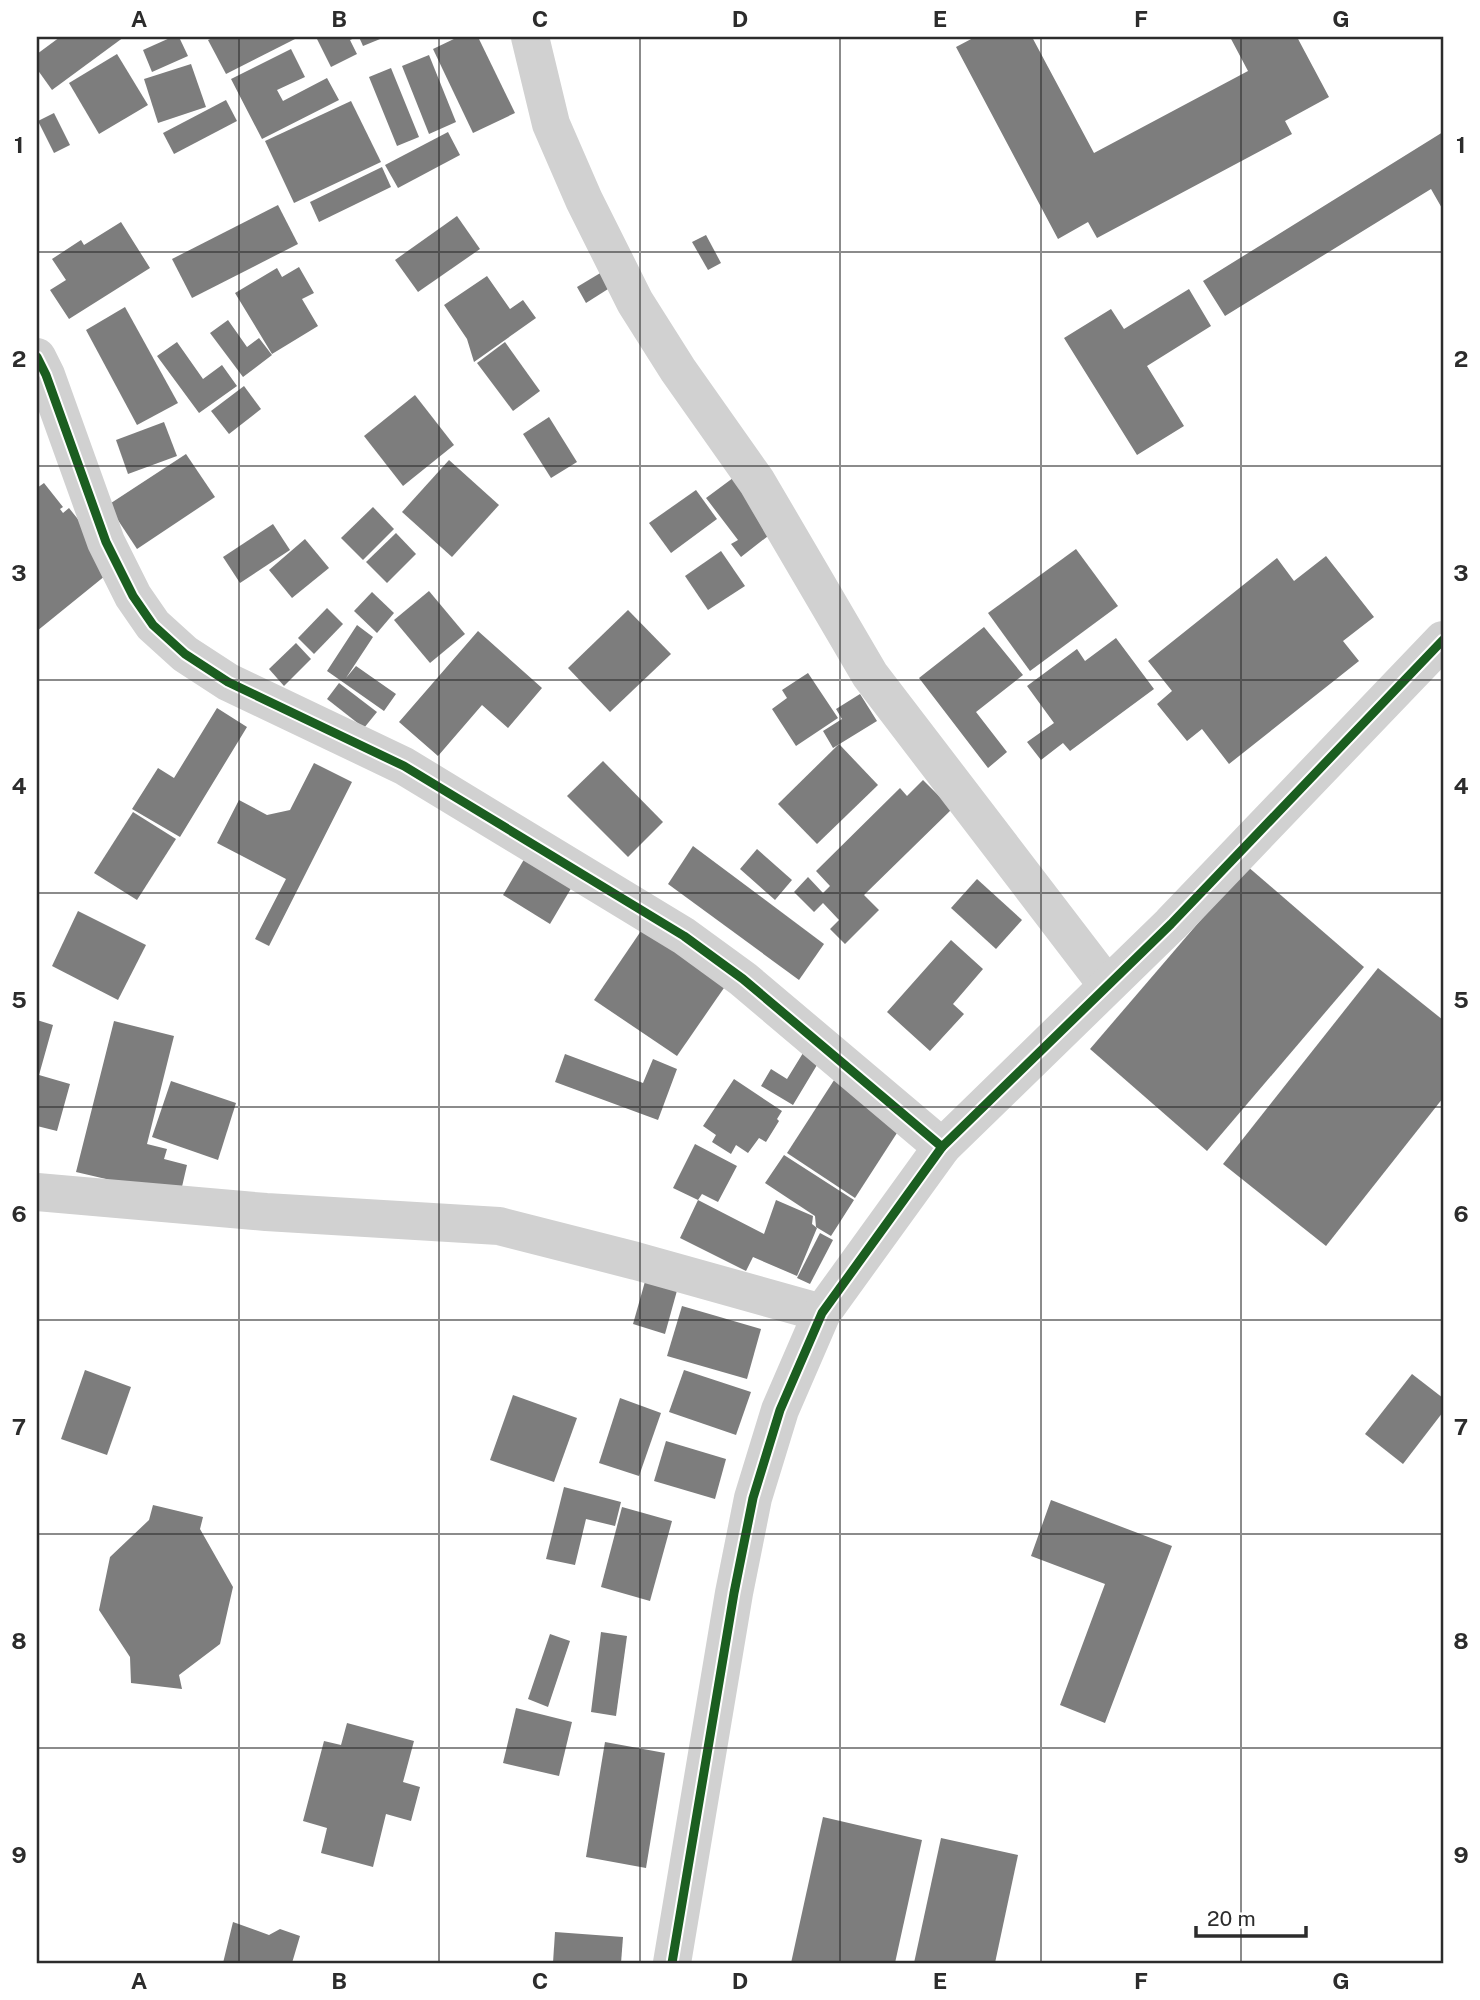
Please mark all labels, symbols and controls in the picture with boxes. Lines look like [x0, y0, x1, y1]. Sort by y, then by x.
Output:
text: A [131, 5, 148, 32]
text: B [331, 5, 347, 32]
text: C [532, 5, 548, 32]
text: D [732, 5, 748, 32]
text: E [933, 5, 947, 32]
text: F [1134, 5, 1148, 32]
text: G [1332, 5, 1350, 32]
text: 1 [14, 131, 24, 158]
text: 1 [1456, 131, 1466, 158]
text: 2 [12, 345, 26, 372]
text: 2 [1454, 345, 1468, 372]
text: 3 [11, 559, 27, 586]
text: 3 [1453, 559, 1469, 586]
text: 4 [11, 772, 27, 799]
text: 4 [1453, 772, 1469, 799]
text: 5 [11, 986, 27, 1013]
text: 5 [1453, 986, 1469, 1013]
text: 6 [11, 1200, 27, 1227]
text: 6 [1453, 1200, 1469, 1227]
text: 7 [12, 1413, 26, 1440]
text: 7 [1454, 1413, 1468, 1440]
text: 8 [11, 1627, 27, 1654]
text: 8 [1453, 1627, 1469, 1654]
text: 9 [11, 1841, 27, 1868]
text: 9 [1453, 1841, 1469, 1868]
scale bar [1196, 1895, 1307, 1939]
text: 20 m [1207, 1906, 1256, 1931]
text: A [131, 1967, 148, 1994]
text: B [331, 1967, 347, 1994]
text: C [532, 1967, 548, 1994]
text: D [732, 1967, 748, 1994]
text: E [933, 1967, 947, 1994]
text: F [1134, 1967, 1148, 1994]
text: G [1332, 1967, 1350, 1994]

